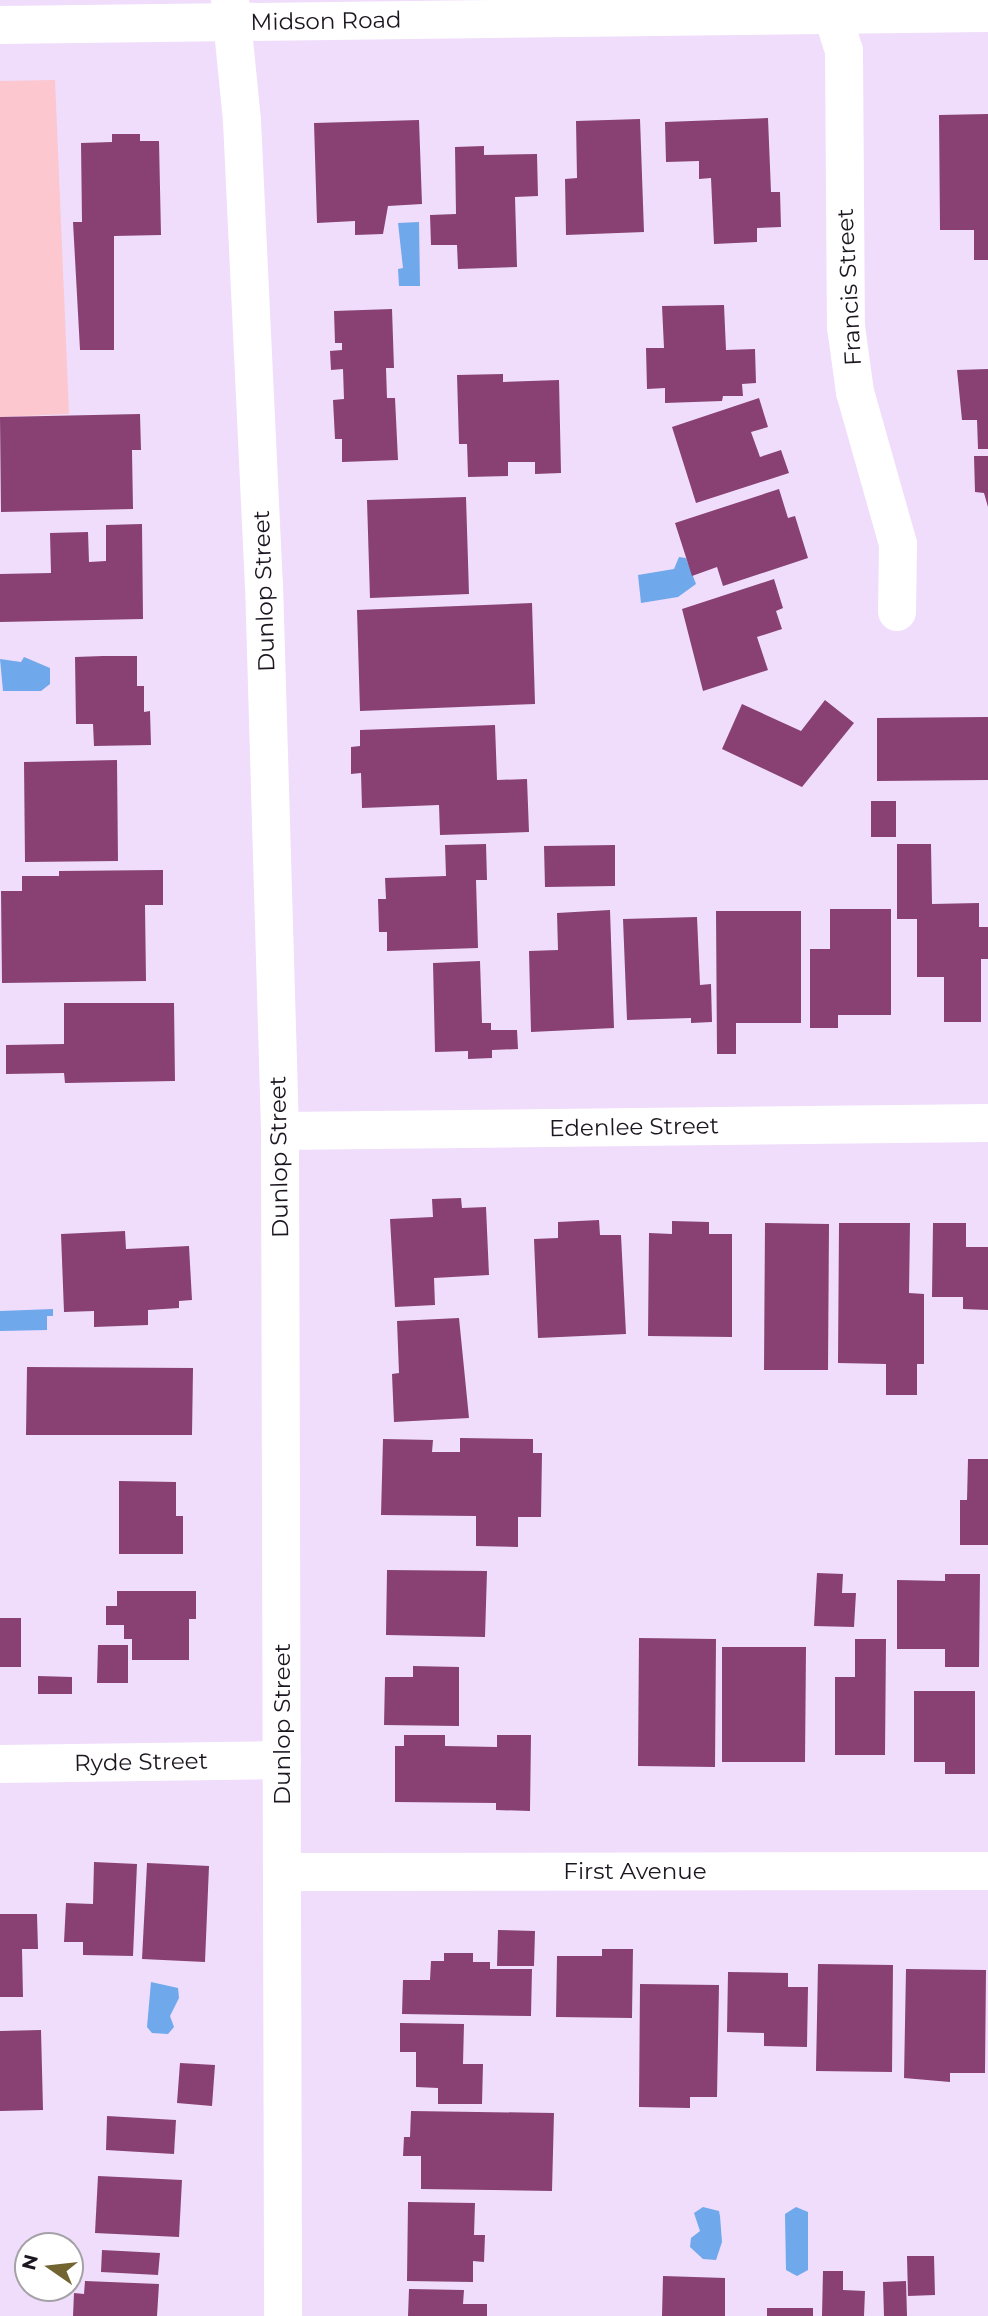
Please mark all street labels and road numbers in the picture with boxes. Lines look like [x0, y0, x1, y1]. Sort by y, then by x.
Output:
street label: Midson Road [250, 6, 402, 36]
street label: Francis Street [831, 208, 867, 366]
street label: Dunlop Street [247, 510, 281, 672]
street label: Dunlop Street [264, 1076, 294, 1238]
street label: Edenlee Street [549, 1112, 719, 1142]
street label: Dunlop Street [268, 1643, 296, 1805]
street label: Ryde Street [74, 1747, 208, 1777]
street label: First Avenue [563, 1857, 707, 1885]

